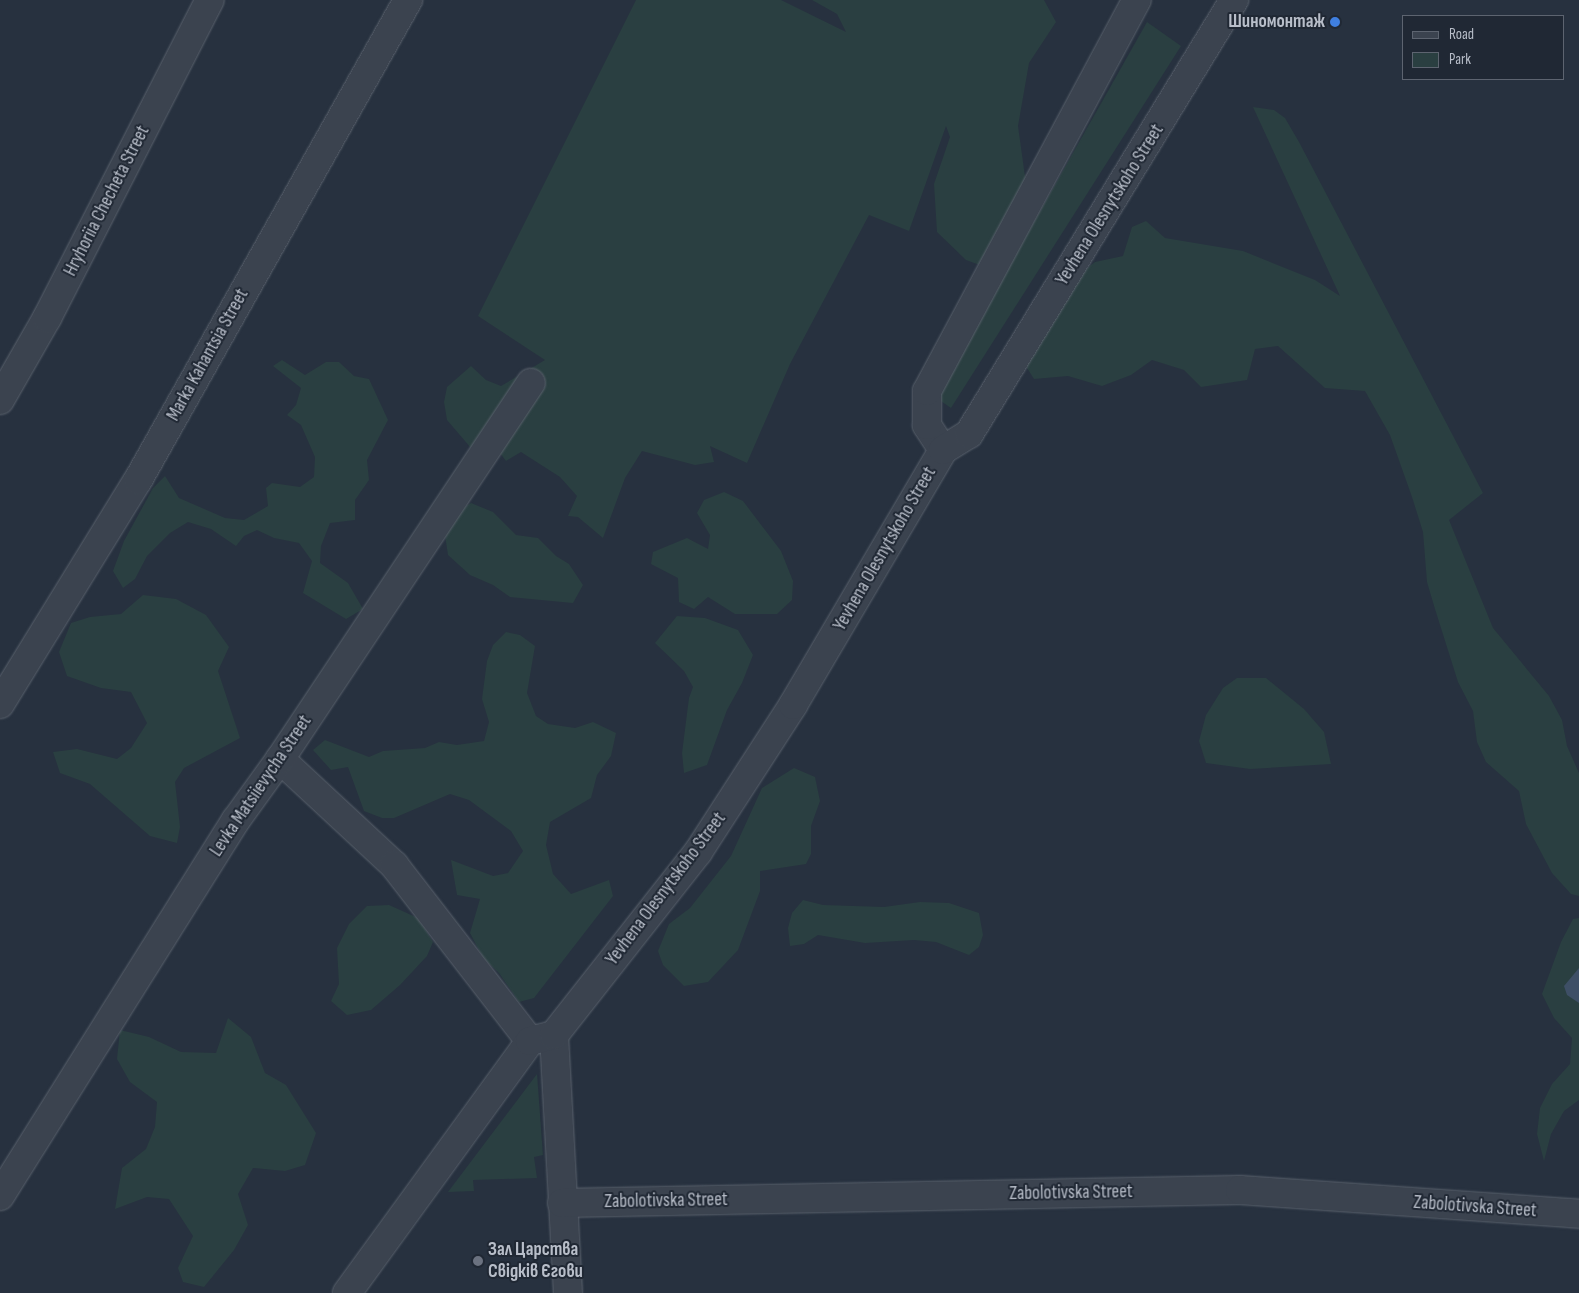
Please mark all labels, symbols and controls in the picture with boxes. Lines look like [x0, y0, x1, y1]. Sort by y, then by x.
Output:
place label: Шиномонтаж [1228, 11, 1325, 33]
legend [1402, 15, 1564, 80]
marker: Шиномонтаж [1329, 16, 1341, 28]
text: Road [1449, 25, 1474, 44]
text: Park [1449, 50, 1471, 69]
street label: Yevhena Olesnytskoho Street [1051, 120, 1169, 290]
street label: Hryhoriia Checheta Street [59, 122, 155, 280]
street label: Marka Kahantsia Street [162, 285, 254, 425]
street label: Yevhena Olesnytskoho Street [829, 463, 941, 635]
street label: Levka Matsiievycha Street [205, 711, 317, 861]
street label: Yevhena Olesnytskoho Street [601, 808, 731, 970]
street label: Zabolotivska Street [1009, 1181, 1133, 1205]
street label: Zabolotivska Street [604, 1189, 728, 1213]
street label: Zabolotivska Street [1413, 1191, 1537, 1223]
place label: Зал Царства Свідків Єгови [488, 1239, 583, 1283]
marker: Зал Царства Свідків Єгови [472, 1255, 484, 1267]

